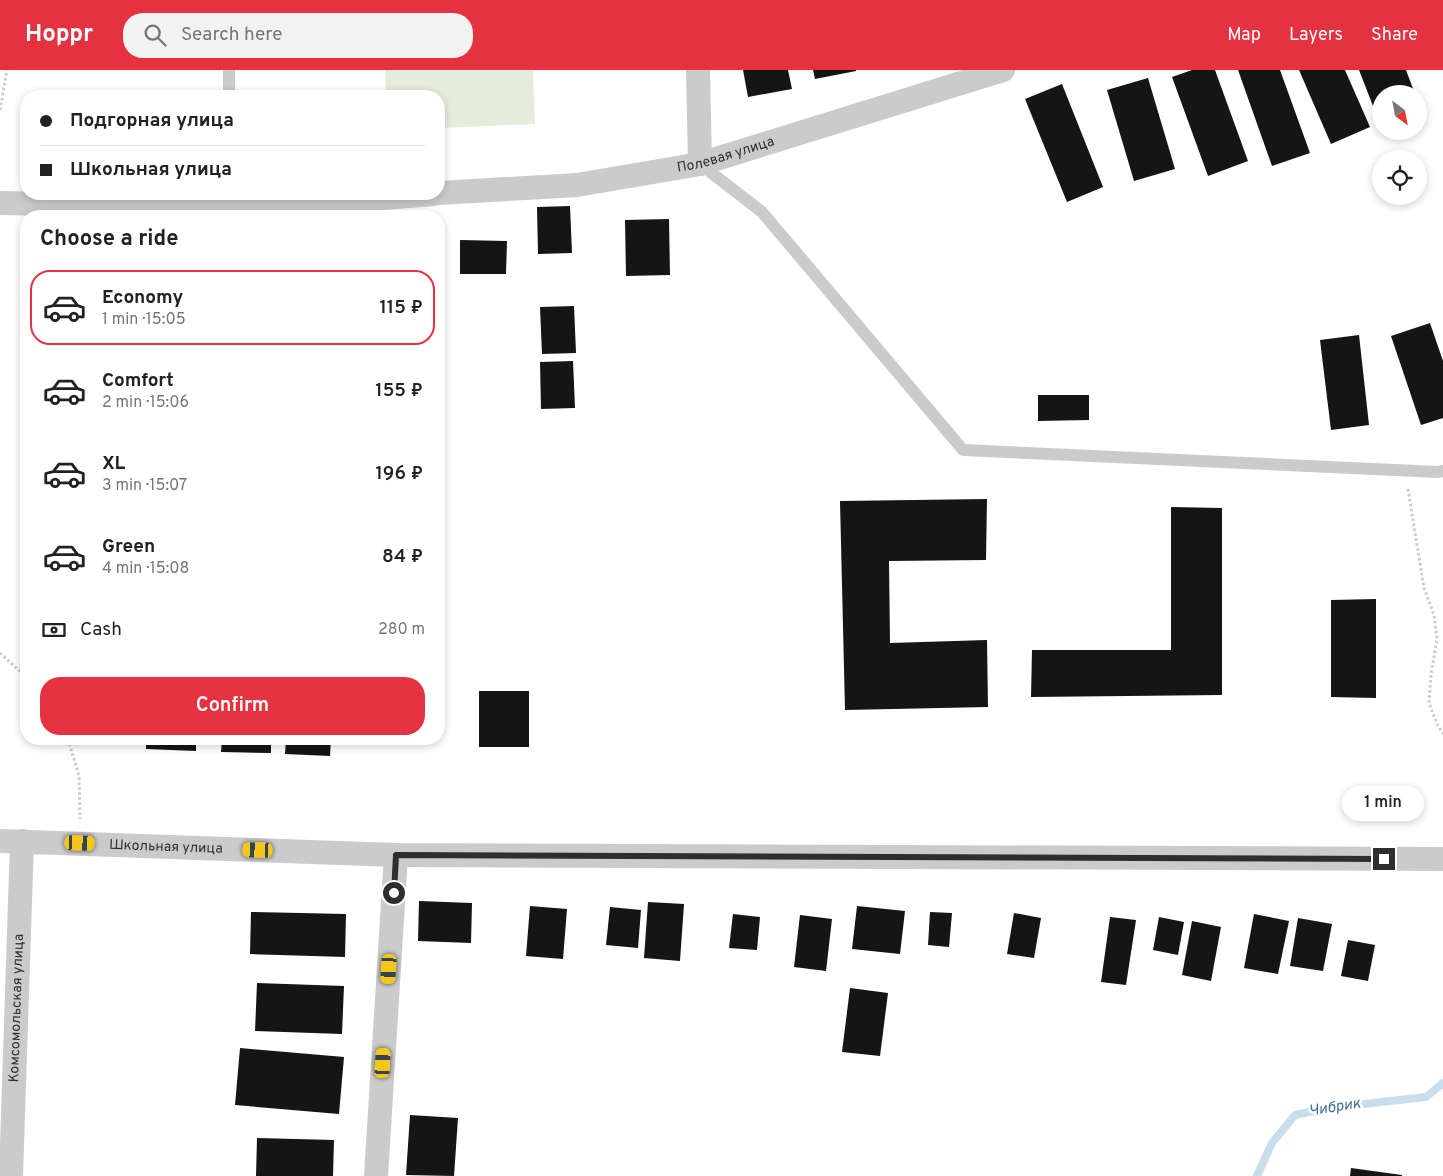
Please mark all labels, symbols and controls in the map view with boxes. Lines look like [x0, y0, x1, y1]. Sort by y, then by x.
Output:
search box [123, 13, 473, 58]
text: Hoppr [25, 20, 93, 50]
icon: search [141, 21, 169, 49]
text: Search here [181, 23, 283, 47]
text: Map [1227, 24, 1261, 47]
text: Layers [1289, 24, 1343, 47]
text: Share [1371, 24, 1418, 47]
north arrow [1372, 85, 1428, 140]
map controls [1372, 85, 1427, 205]
text: Подгорная улица [70, 109, 234, 133]
street label: Полевая улица [676, 133, 776, 176]
button: locate [1372, 150, 1427, 205]
text: Школьная улица [70, 158, 232, 182]
text: Choose a ride [40, 226, 178, 253]
icon: car [42, 285, 87, 330]
text: Economy [102, 286, 183, 310]
text: 115 ₽ [379, 296, 423, 320]
text: 1 min · 15:05 [102, 310, 186, 330]
icon: car [42, 368, 87, 413]
text: Comfort [102, 369, 174, 393]
text: 155 ₽ [375, 379, 423, 403]
text: 2 min · 15:06 [102, 393, 189, 413]
icon: car [42, 451, 87, 496]
text: XL [102, 452, 125, 476]
text: 196 ₽ [375, 462, 423, 486]
text: 3 min · 15:07 [102, 476, 187, 496]
icon: car [42, 534, 87, 579]
text: Green [102, 535, 155, 559]
text: 84 ₽ [382, 545, 423, 569]
text: 4 min · 15:08 [102, 559, 189, 579]
icon: cash [40, 616, 68, 644]
text: Cash [80, 618, 122, 642]
text: 280 m [378, 620, 425, 640]
button: Confirm [40, 677, 425, 735]
callout: 1 min [1343, 786, 1425, 822]
text: 1 min [1364, 793, 1402, 813]
car [64, 835, 95, 851]
street label: Школьная улица [109, 836, 223, 857]
car [242, 842, 273, 858]
route end [1373, 848, 1395, 870]
route start [383, 882, 405, 904]
street label: Комсомольская улица [6, 934, 27, 1083]
car [380, 954, 397, 984]
car [374, 1048, 391, 1078]
water label: Чибрик [1308, 1094, 1363, 1121]

